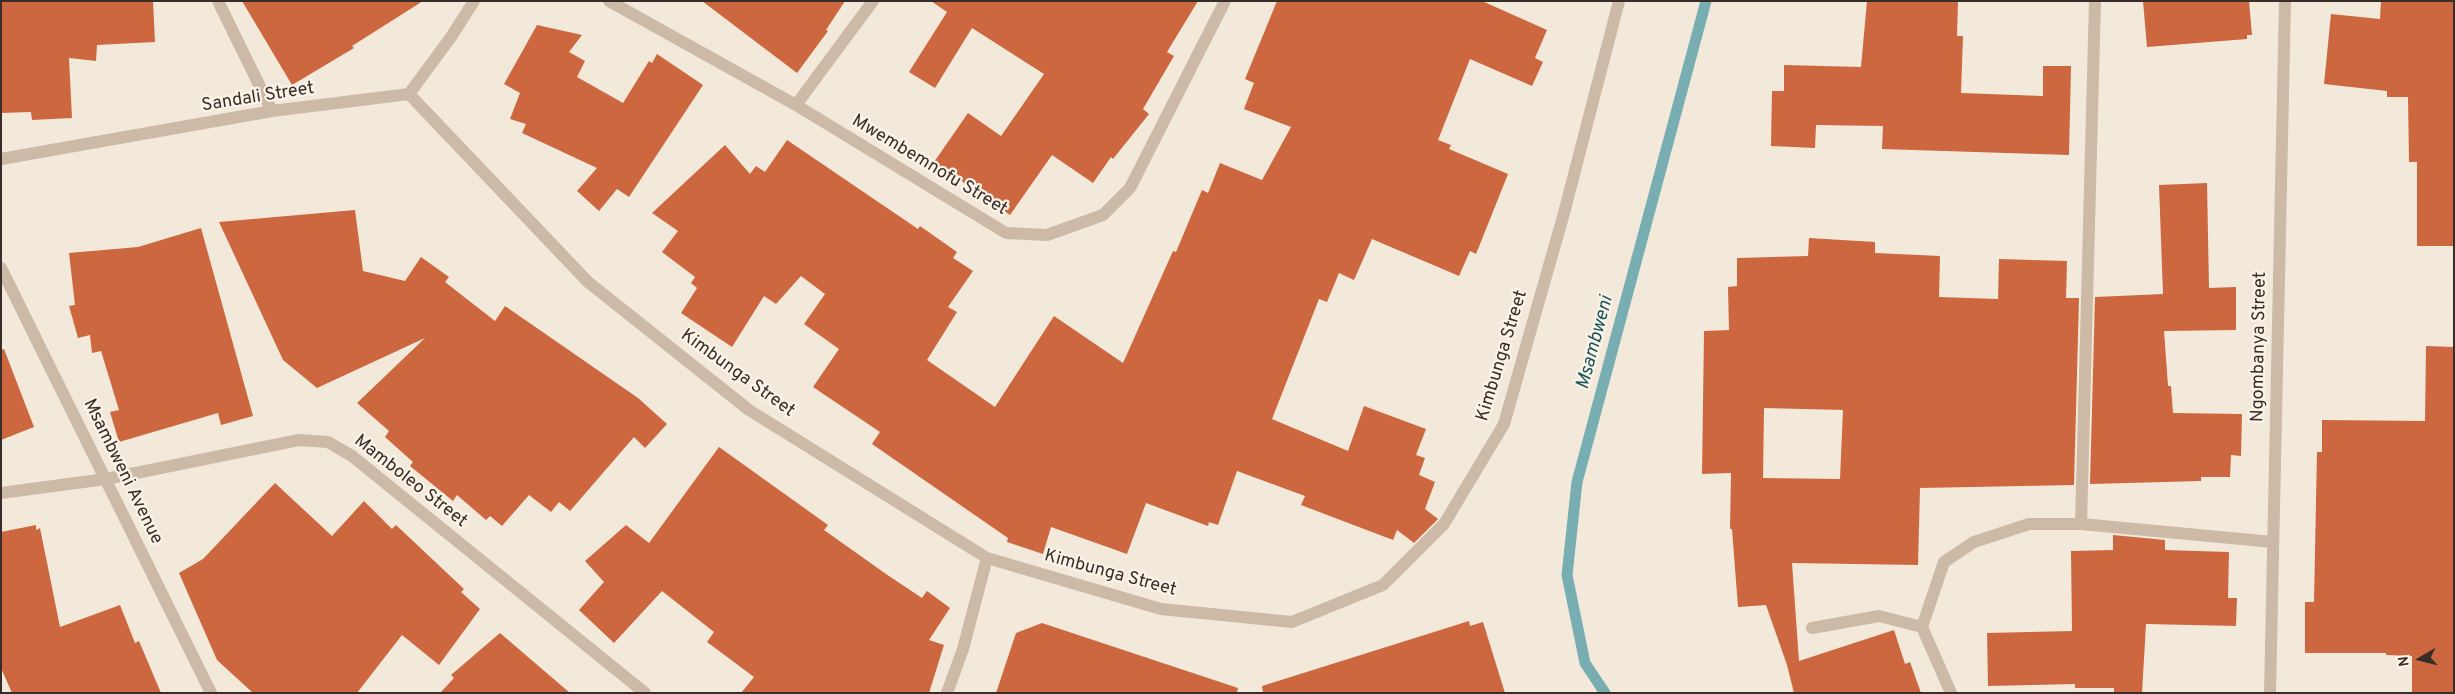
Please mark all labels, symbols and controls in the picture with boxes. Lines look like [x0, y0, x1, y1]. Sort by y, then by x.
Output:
street label: Sandali Street [200, 78, 316, 118]
street label: Mwembemnofu Street [847, 111, 1011, 221]
street label: Ngombanya Street [2248, 272, 2272, 422]
street label: Kimbunga Street [1473, 288, 1533, 424]
water label: Msambweni [1573, 294, 1619, 392]
street label: Kimbunga Street [676, 325, 798, 423]
street label: Msambweni Avenue [77, 396, 167, 548]
street label: Mamboleo Street [349, 431, 471, 533]
street label: Kimbunga Street [1042, 546, 1178, 602]
north arrow [2395, 634, 2445, 684]
text: N [2396, 655, 2414, 667]

